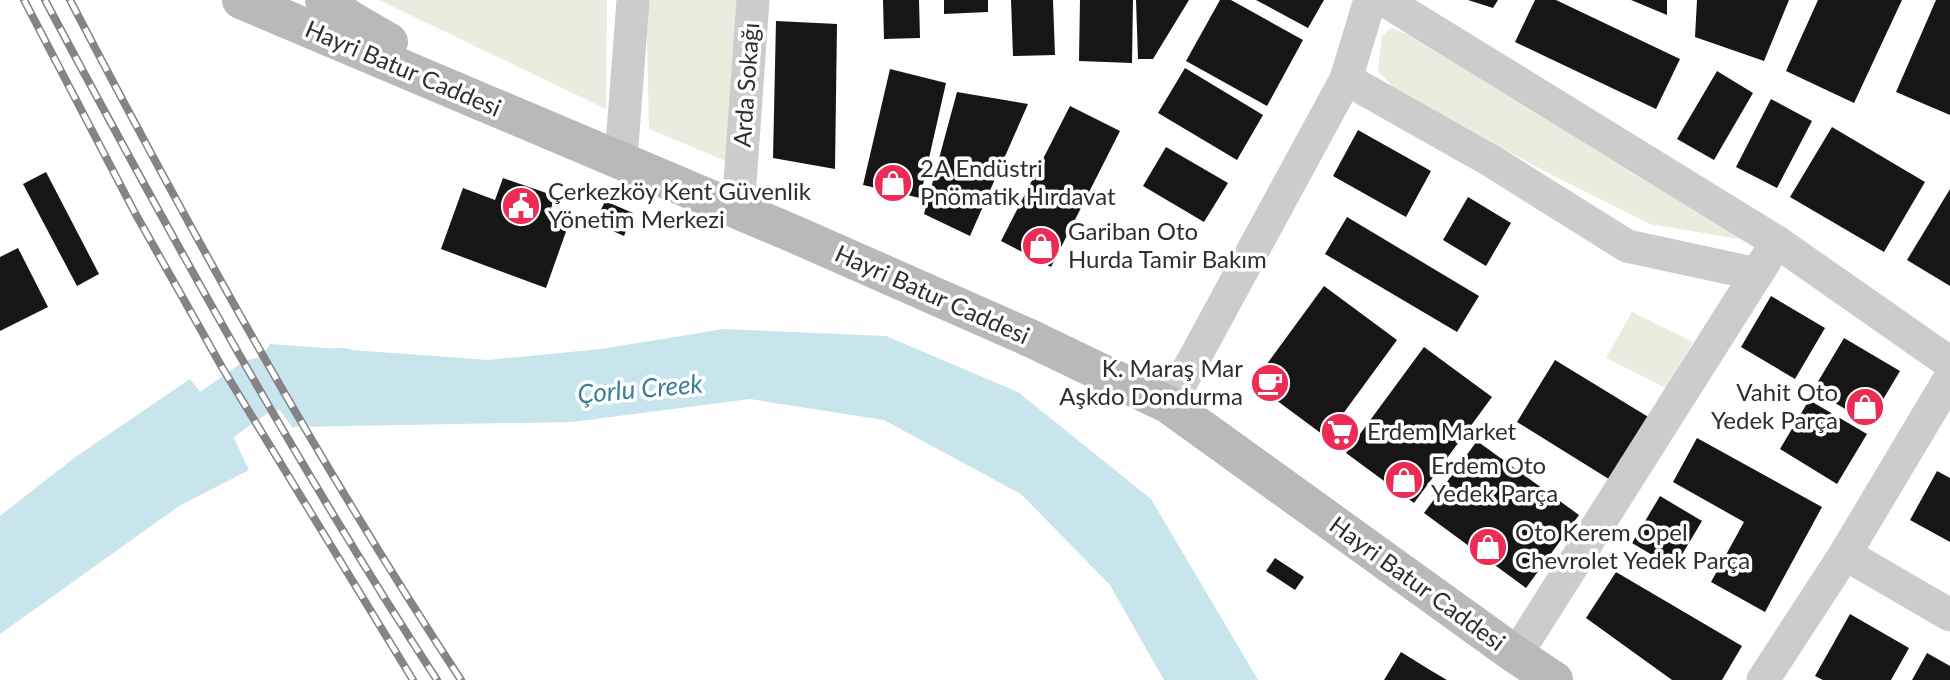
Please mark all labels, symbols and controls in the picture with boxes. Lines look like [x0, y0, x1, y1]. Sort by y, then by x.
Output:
street label: Hayri Batur Caddesi [301, 13, 506, 122]
street label: Arda Sokağı [727, 22, 764, 148]
place label: 2A Endüstri Pnömatik Hırdavat [920, 153, 1116, 210]
shop icon: 2A Endüstri Pnömatik Hırdavat [872, 162, 914, 204]
place label: Çerkezköy Kent Güvenlik Yönetim Merkezi [548, 176, 812, 233]
public building icon: Çerkezköy Kent Güvenlik Yönetim Merkezi [500, 185, 542, 227]
place label: Gariban Oto Hurda Tamir Bakım [1068, 216, 1267, 273]
shop icon: Gariban Oto Hurda Tamir Bakım [1020, 225, 1062, 267]
street label: Hayri Batur Caddesi [831, 238, 1034, 350]
place label: K. Maraş Mar Aşkdo Dondurma [1059, 353, 1243, 410]
cafe icon: K. Maraş Mar Aşkdo Dondurma [1249, 362, 1291, 404]
water label: Çorlu Creek [576, 367, 705, 409]
place label: Vahit Oto Yedek Parça [1711, 377, 1838, 434]
shop icon: Vahit Oto Yedek Parça [1844, 386, 1886, 428]
supermarket icon: Erdem Market [1319, 411, 1361, 453]
place label: Erdem Market [1367, 416, 1516, 445]
place label: Erdem Oto Yedek Parça [1431, 450, 1558, 507]
shop icon: Erdem Oto Yedek Parça [1383, 459, 1425, 501]
street label: Hayri Batur Caddesi [1325, 509, 1511, 656]
place label: Oto Kerem Opel Chevrolet Yedek Parça [1515, 517, 1750, 574]
shop icon: Oto Kerem Opel Chevrolet Yedek Parça [1467, 526, 1509, 568]

